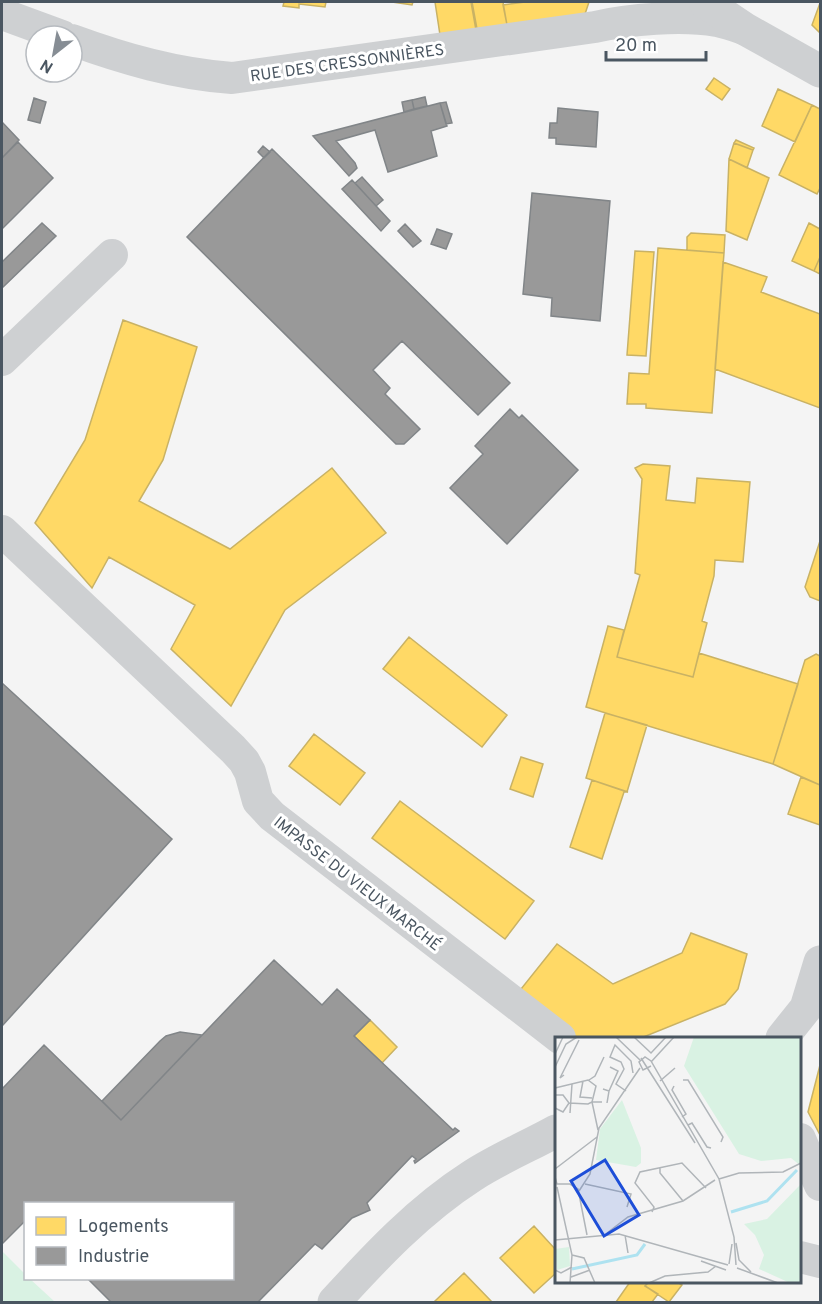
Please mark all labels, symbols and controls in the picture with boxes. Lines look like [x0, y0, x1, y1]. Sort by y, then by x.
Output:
north arrow [24, 24, 84, 84]
scale bar [606, 24, 706, 62]
text: 20 m [615, 35, 657, 58]
street label: RUE DES CRESSONNIÈRES [249, 38, 446, 87]
text: N [37, 54, 57, 77]
street label: IMPASSE DU VIEUX MARCHÉ [269, 811, 446, 956]
inset map [555, 1037, 801, 1283]
legend [24, 1202, 234, 1280]
text: Logements [78, 1216, 169, 1239]
text: Industrie [78, 1246, 149, 1269]

